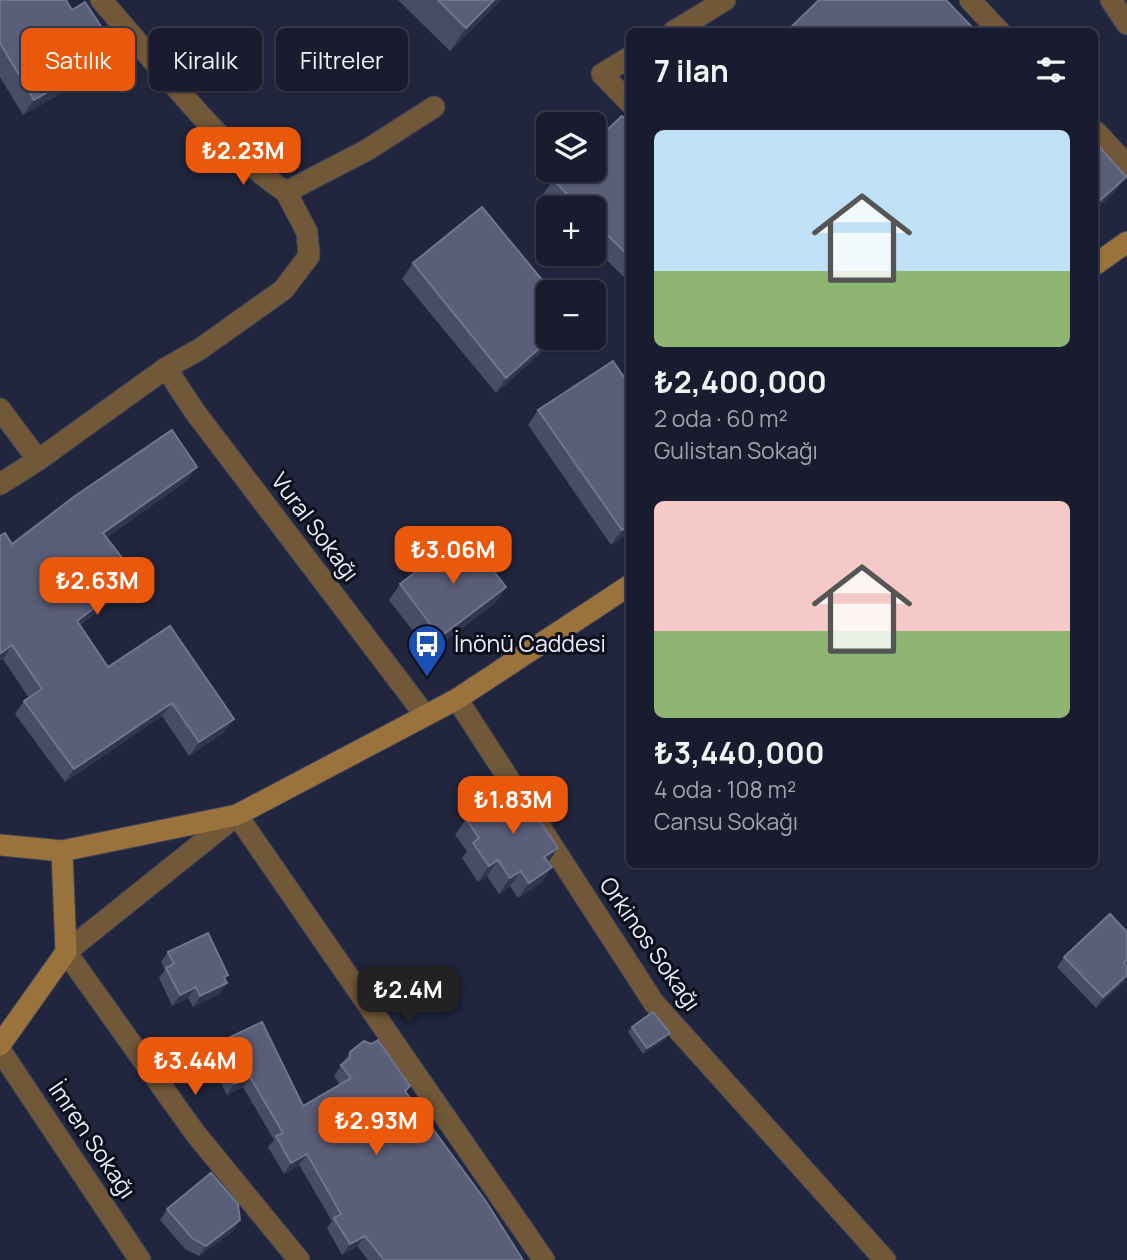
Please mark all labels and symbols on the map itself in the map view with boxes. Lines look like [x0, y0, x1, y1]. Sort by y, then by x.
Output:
pin: ₺2.23M [186, 128, 300, 187]
street label: Vural Sokağı [264, 466, 367, 587]
pin: ₺3.06M [396, 526, 510, 586]
pin: ₺2.63M [40, 558, 154, 617]
bus stop icon: İnönü Caddesi [406, 623, 448, 678]
place label: İnönü Caddesi [454, 627, 606, 659]
pin: ₺1.83M [456, 776, 570, 836]
street label: Orkinos Sokağı [593, 870, 709, 1017]
pin: ₺2.4M [359, 967, 457, 1026]
pin: ₺3.44M [138, 1038, 252, 1097]
street label: İmren Sokağı [42, 1074, 144, 1204]
pin: ₺2.93M [319, 1098, 433, 1157]

